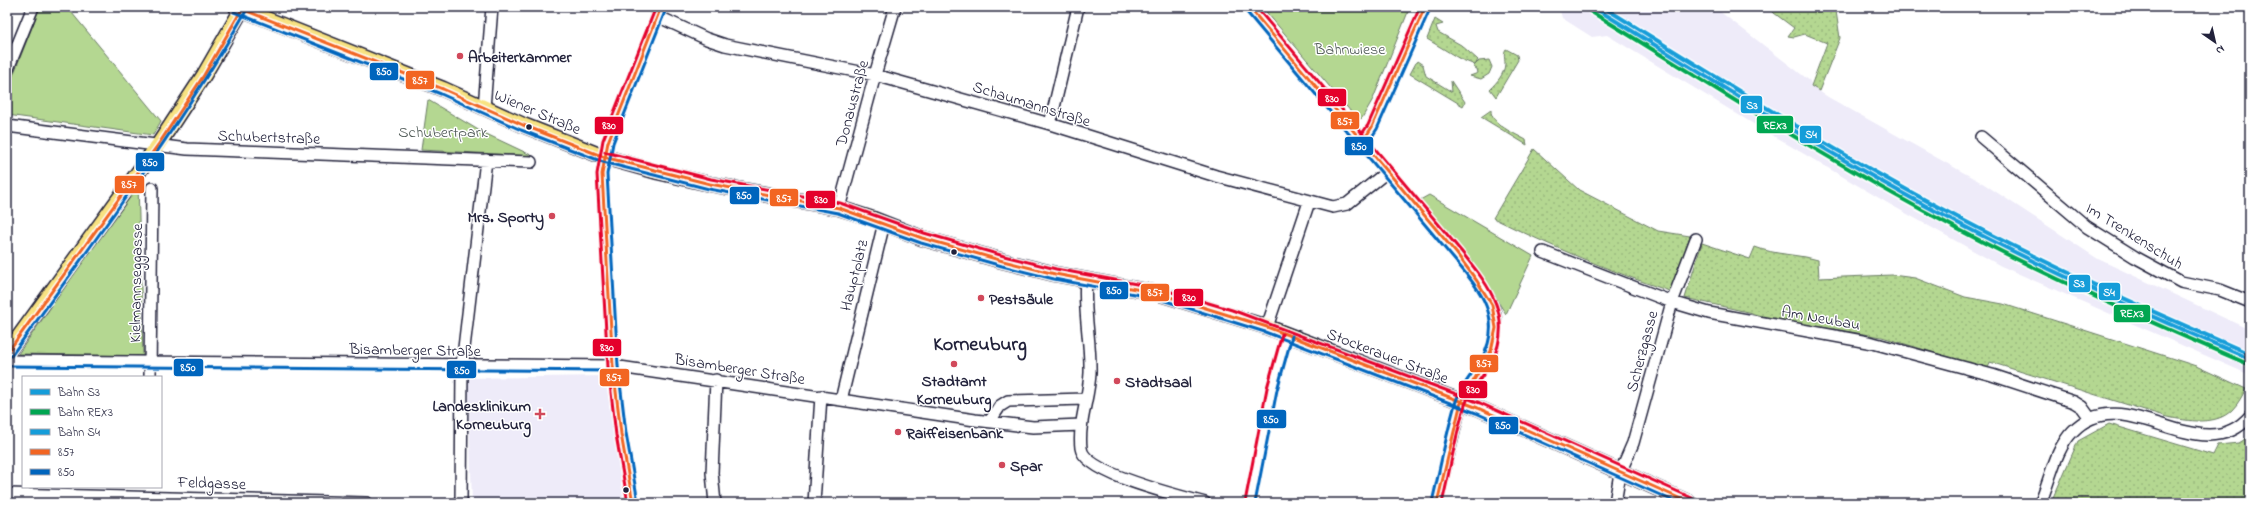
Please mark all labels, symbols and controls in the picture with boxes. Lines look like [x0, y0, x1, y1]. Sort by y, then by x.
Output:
north arrow [2195, 22, 2235, 62]
park label: Bahnwiese [1314, 38, 1386, 62]
text: N [2212, 41, 2228, 58]
place label: Arbeiterkammer [468, 46, 572, 70]
marker: Arbeiterkammer [455, 51, 465, 61]
street label: Donaustraße [830, 57, 876, 150]
line badge: 850 [369, 62, 399, 81]
text: 850 [375, 64, 392, 80]
line badge: 857 [405, 70, 435, 90]
text: 857 [412, 73, 428, 89]
street label: Schaumannstraße [969, 76, 1094, 134]
street label: Wiener Straße [490, 84, 585, 142]
line badge: 830 [1317, 88, 1347, 107]
text: 830 [1324, 91, 1339, 107]
line badge: S3 [1740, 95, 1763, 114]
text: S3 [1746, 98, 1758, 114]
line badge: 857 [1330, 111, 1360, 130]
text: 857 [1337, 114, 1353, 130]
line badge: REX3 [1756, 115, 1794, 134]
line badge: 830 [594, 116, 624, 135]
text: 830 [601, 118, 616, 134]
text: REX3 [1762, 118, 1787, 134]
park label: Schubertpark [398, 121, 489, 145]
unlabelled marker [524, 122, 534, 132]
street label: Schubertstraße [217, 124, 321, 152]
line badge: S4 [1799, 125, 1822, 144]
text: S4 [1805, 127, 1817, 143]
line badge: 850 [1344, 136, 1374, 156]
text: 850 [1350, 139, 1367, 155]
line badge: 850 [135, 152, 165, 172]
text: 850 [141, 155, 158, 171]
line badge: 857 [114, 175, 145, 194]
text: 857 [121, 177, 137, 193]
line badge: 850 [729, 186, 760, 205]
text: 850 [735, 188, 752, 204]
line badge: 857 [769, 188, 799, 207]
line badge: 830 [805, 190, 836, 209]
text: 857 [776, 191, 792, 207]
text: 830 [813, 192, 828, 208]
street label: Im Trenkenschuh [2081, 197, 2187, 276]
place label: Mrs. Sporty [467, 206, 544, 231]
marker: Mrs. Sporty [547, 211, 557, 221]
street label: Kielmannseggasse [124, 222, 150, 343]
street label: Hauptplatz [834, 237, 875, 314]
unlabelled marker [949, 247, 959, 257]
line badge: S3 [2068, 274, 2091, 293]
text: S3 [2073, 276, 2085, 292]
line badge: 850 [1099, 281, 1129, 300]
line badge: S4 [2098, 282, 2121, 301]
text: 850 [1105, 283, 1122, 299]
line badge: 857 [1140, 283, 1170, 302]
text: 857 [1147, 285, 1163, 301]
text: S4 [2103, 285, 2115, 301]
place label: Pestsäule [989, 288, 1054, 312]
line badge: 830 [1173, 288, 1204, 307]
text: 830 [1181, 290, 1196, 306]
marker: Pestsäule [976, 293, 986, 303]
street label: Am Neubau [1779, 300, 1862, 338]
line badge: REX3 [2113, 304, 2151, 323]
text: REX3 [2119, 306, 2144, 322]
street label: Scherzgasse [1621, 307, 1665, 395]
street label: Stockerauer Straße [1323, 323, 1453, 391]
district label: Korneuburg [933, 331, 1027, 361]
street label: Bisamberger Straße [348, 338, 482, 364]
line badge: 830 [592, 338, 622, 357]
text: 830 [599, 340, 614, 356]
street label: Bisamberger Straße [672, 348, 807, 392]
line badge: 857 [1469, 354, 1499, 373]
text: 857 [1476, 356, 1492, 372]
line badge: 850 [173, 358, 204, 377]
marker: Stadtamt Korneuburg [949, 359, 959, 369]
text: 850 [179, 360, 196, 376]
line badge: 850 [446, 360, 477, 379]
text: 850 [453, 363, 470, 379]
line badge: 857 [599, 368, 630, 387]
text: 857 [606, 370, 622, 386]
place label: Stadtamt Korneuburg [917, 370, 991, 413]
place label: Stadtsaal [1125, 371, 1192, 395]
legend [22, 376, 162, 488]
marker: Stadtsaal [1112, 376, 1122, 386]
line badge: 830 [1458, 380, 1488, 399]
text: 830 [1465, 382, 1480, 398]
text: Bahn S3 [57, 384, 100, 402]
place label: Landesklinikum Korneuburg [432, 395, 532, 438]
text: Bahn REX3 [57, 404, 113, 422]
marker: Landesklinikum Korneuburg [534, 408, 546, 420]
line badge: 850 [1256, 409, 1287, 429]
text: 850 [1262, 412, 1279, 428]
line badge: 850 [1488, 416, 1519, 435]
text: 850 [1494, 418, 1511, 434]
place label: Raiffeisenbank [905, 422, 1004, 446]
text: Bahn S4 [57, 424, 100, 442]
marker: Raiffeisenbank [893, 427, 903, 437]
text: 857 [58, 444, 74, 462]
place label: Spar [1010, 455, 1044, 479]
marker: Spar [997, 460, 1007, 470]
text: 850 [58, 464, 75, 482]
street label: Feldgasse [176, 471, 247, 497]
unlabelled marker [621, 485, 631, 495]

